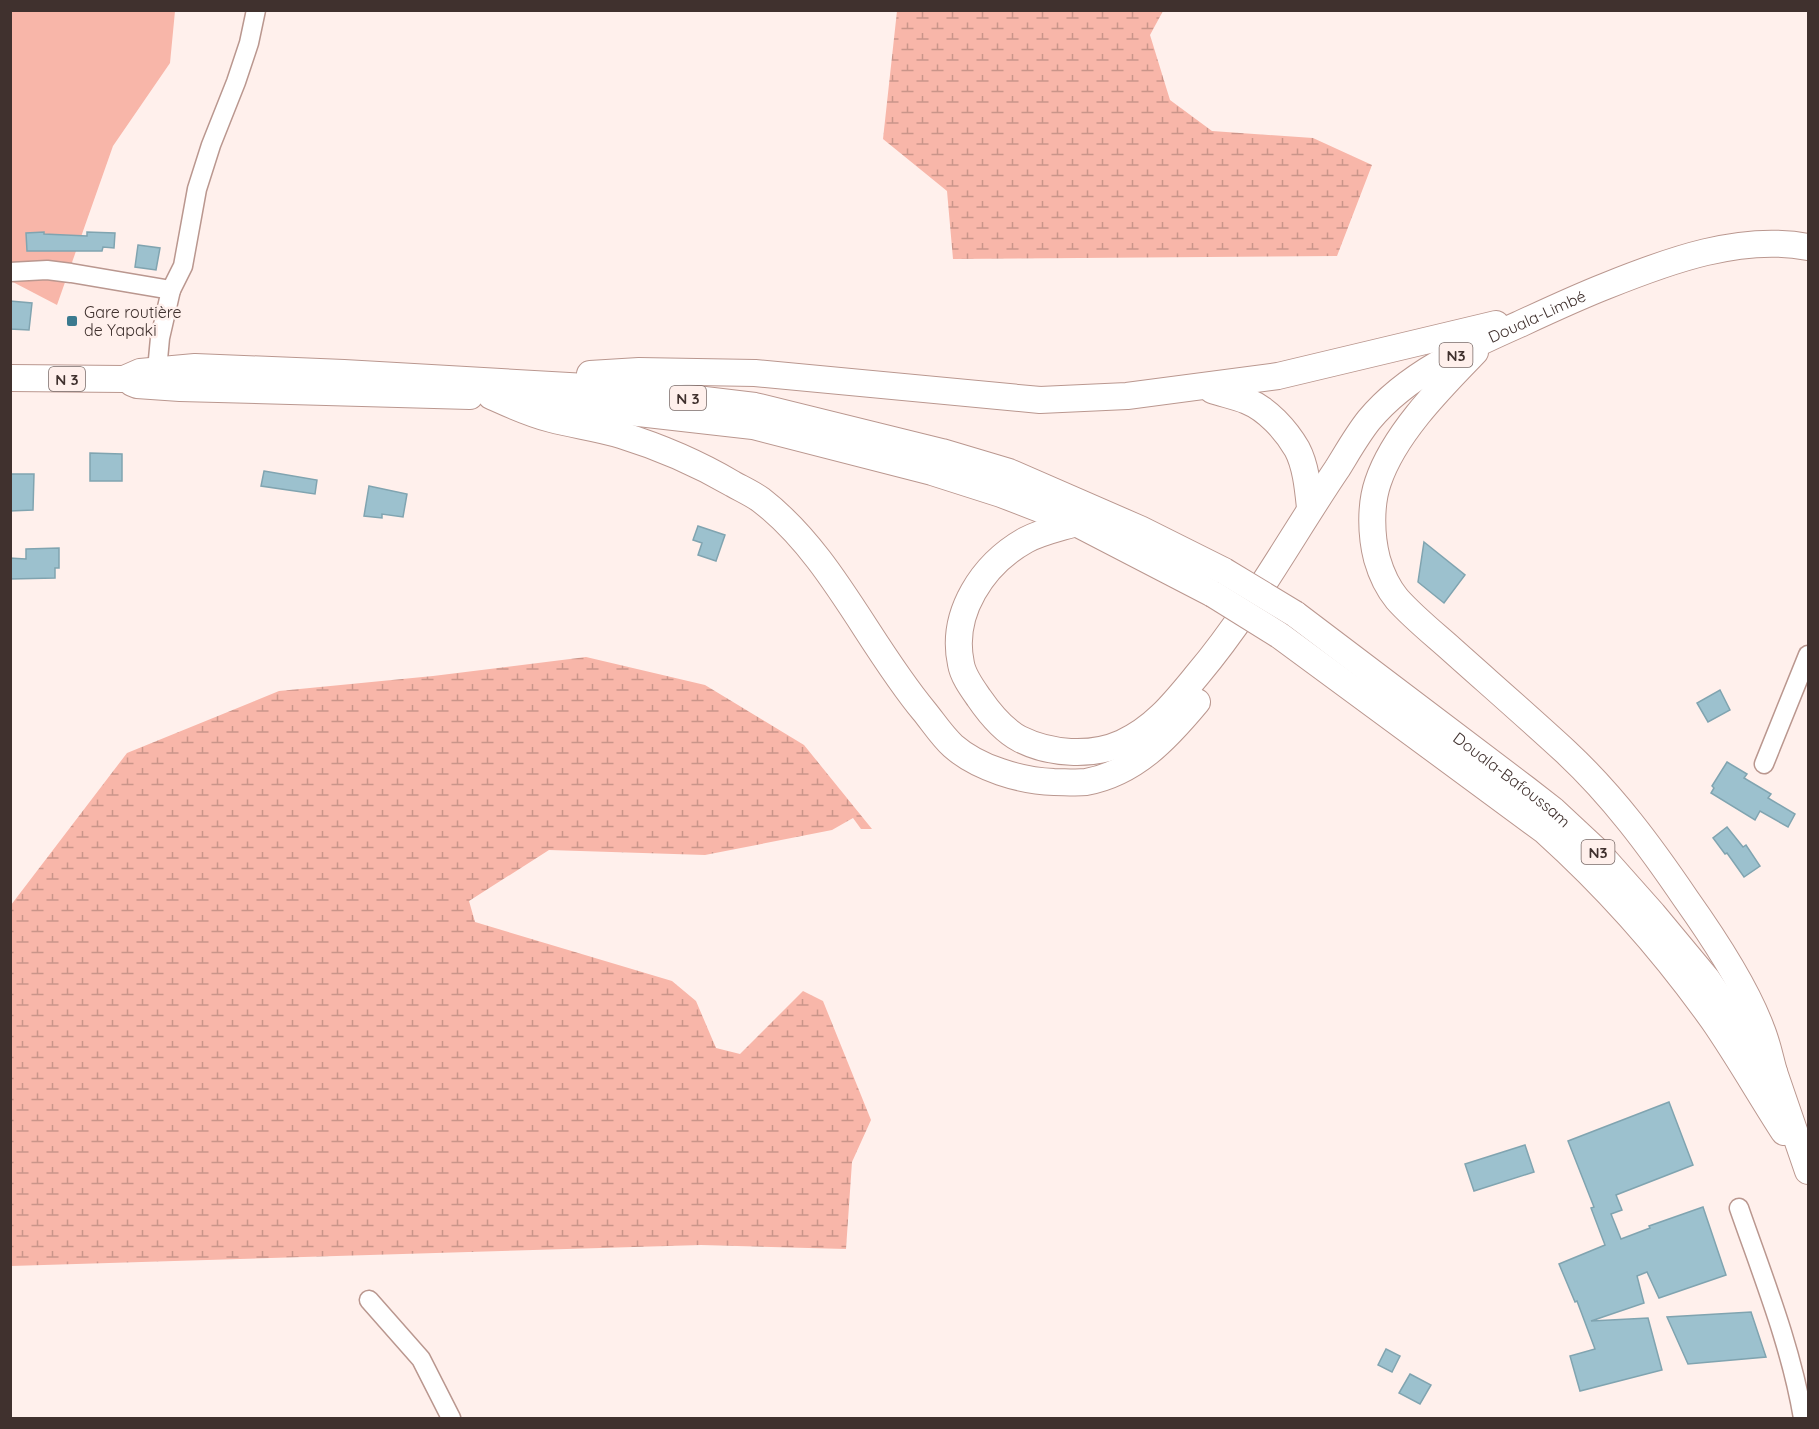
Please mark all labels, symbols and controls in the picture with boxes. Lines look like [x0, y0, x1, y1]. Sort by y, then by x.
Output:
street label: Douala-Limbé [1485, 286, 1589, 347]
place label: Gare routière de Yapaki [84, 302, 182, 340]
marker: Gare routière de Yapaki [65, 314, 79, 328]
road number: N3 [1440, 343, 1472, 367]
road number: N 3 [49, 367, 85, 391]
road number: N 3 [670, 386, 706, 410]
street label: Douala-Bafoussam [1449, 728, 1575, 831]
road number: N3 [1582, 840, 1614, 864]

